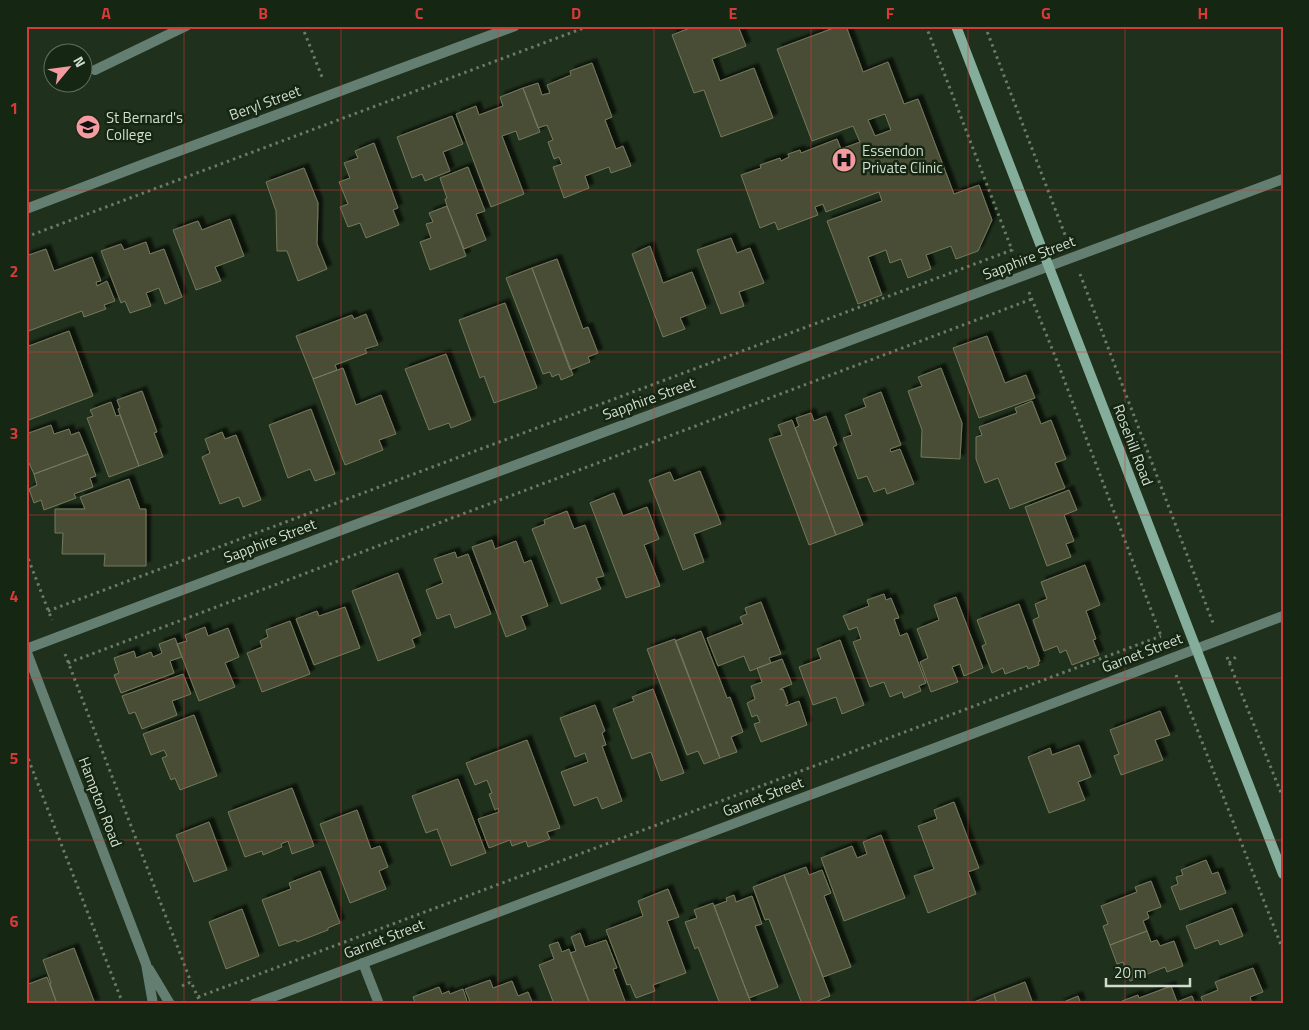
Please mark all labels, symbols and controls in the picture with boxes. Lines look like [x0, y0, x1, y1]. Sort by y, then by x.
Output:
text: A [101, 1, 111, 25]
text: B [258, 1, 268, 25]
text: C [415, 1, 424, 25]
text: D [571, 1, 581, 25]
text: E [729, 1, 738, 25]
text: F [886, 1, 895, 25]
text: G [1041, 1, 1051, 25]
text: H [1198, 1, 1208, 25]
north arrow [42, 42, 92, 92]
text: N [68, 52, 91, 71]
street label: Beryl Street [226, 79, 305, 126]
text: 1 [10, 96, 18, 120]
place label: St Bernard's College [106, 106, 183, 146]
school or university icon: St Bernard's College [75, 114, 101, 140]
place label: Essendon Private Clinic [862, 139, 943, 179]
hospital icon: Essendon Private Clinic [831, 147, 857, 173]
street label: Sapphire Street [979, 229, 1079, 286]
text: 2 [10, 259, 18, 283]
street label: Sapphire Street [599, 371, 699, 426]
street label: Rosehill Road [1107, 401, 1160, 489]
text: 3 [10, 421, 18, 445]
street label: Sapphire Street [220, 512, 320, 569]
text: 4 [10, 584, 19, 608]
street label: Garnet Street [1098, 626, 1186, 678]
text: 5 [10, 746, 19, 770]
street label: Hampton Road [73, 753, 128, 850]
street label: Garnet Street [719, 770, 807, 822]
text: 6 [10, 909, 19, 933]
street label: Garnet Street [340, 912, 428, 964]
scale bar [1106, 955, 1190, 987]
text: 20 m [1114, 961, 1147, 984]

